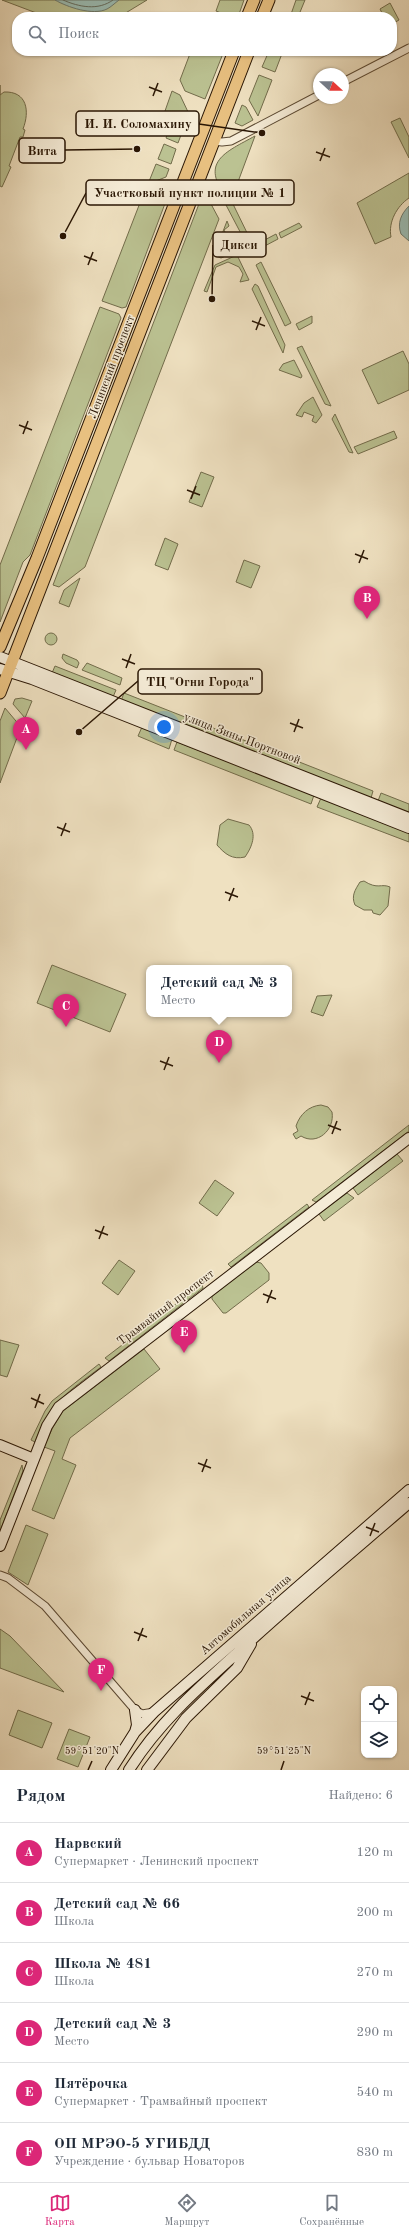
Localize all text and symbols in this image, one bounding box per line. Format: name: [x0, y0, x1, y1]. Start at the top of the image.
search box: [12, 12, 397, 56]
icon: search: [26, 23, 48, 45]
text: Поиск: [58, 27, 99, 42]
north arrow: [313, 68, 349, 104]
callout: И. И. Соломахину: [76, 111, 199, 136]
text: И. И. Соломахину: [84, 118, 192, 131]
callout: Вита: [19, 138, 65, 163]
text: Вита: [27, 145, 57, 158]
callout: Участковый пункт полиции № 1: [86, 180, 294, 205]
text: Участковый пункт полиции № 1: [94, 187, 286, 200]
callout: Дикси: [213, 232, 266, 257]
text: Дикси: [220, 239, 258, 252]
street label: Ленинский проспект: [87, 313, 137, 420]
pin: B: [354, 586, 380, 619]
callout: ТЦ "Огни Города": [138, 669, 262, 694]
text: ТЦ "Огни Города": [146, 676, 254, 689]
street label: улица Зины Портновой: [182, 711, 302, 767]
pin: A: [13, 717, 39, 750]
your location: [154, 717, 174, 737]
popup: [146, 965, 292, 1017]
text: Детский сад № 3: [160, 976, 278, 991]
pin: C: [53, 994, 79, 1027]
text: Место: [160, 994, 196, 1007]
pin: D: [206, 1030, 232, 1063]
street label: Трамвайный проспект: [115, 1268, 217, 1348]
pin: E: [171, 1320, 197, 1353]
street label: Автомобильная улица: [198, 1572, 294, 1657]
pin: F: [88, 1658, 114, 1691]
map controls: [361, 1686, 397, 1758]
button: locate: [361, 1686, 397, 1722]
button: layers: [361, 1722, 397, 1758]
text: 59°51'20"N: [65, 1746, 120, 1756]
text: 59°51'25"N: [257, 1746, 312, 1756]
text: Рядом: [16, 1788, 65, 1805]
text: Найдено: 6: [329, 1789, 393, 1802]
text: Нарвский: [54, 1837, 122, 1852]
text: A: [24, 1846, 34, 1859]
text: 120 m: [356, 1846, 393, 1859]
text: Супермаркет · Ленинский проспект: [54, 1855, 259, 1868]
text: Детский сад № 66: [54, 1897, 180, 1912]
text: B: [24, 1906, 34, 1919]
text: 200 m: [356, 1906, 393, 1919]
text: Школа: [54, 1915, 94, 1928]
text: Школа № 481: [54, 1957, 152, 1972]
text: C: [25, 1966, 33, 1979]
text: 270 m: [356, 1966, 393, 1979]
text: Школа: [54, 1975, 94, 1988]
text: Детский сад № 3: [54, 2017, 171, 2032]
text: D: [24, 2026, 34, 2039]
text: 290 m: [356, 2026, 393, 2039]
text: Место: [54, 2035, 89, 2048]
text: Пятёрочка: [54, 2077, 128, 2092]
text: E: [25, 2086, 33, 2099]
text: 540 m: [356, 2086, 393, 2099]
text: Супермаркет · Трамвайный проспект: [54, 2095, 267, 2108]
text: ОП МРЭО-5 УГИБДД: [54, 2137, 210, 2152]
text: F: [25, 2146, 33, 2159]
text: 830 m: [356, 2146, 393, 2159]
text: Учреждение · бульвар Новаторов: [54, 2155, 244, 2168]
tab: Карта: [45, 2192, 75, 2230]
tab: Маршрут: [164, 2192, 210, 2230]
tab: Сохранённые: [299, 2192, 364, 2230]

